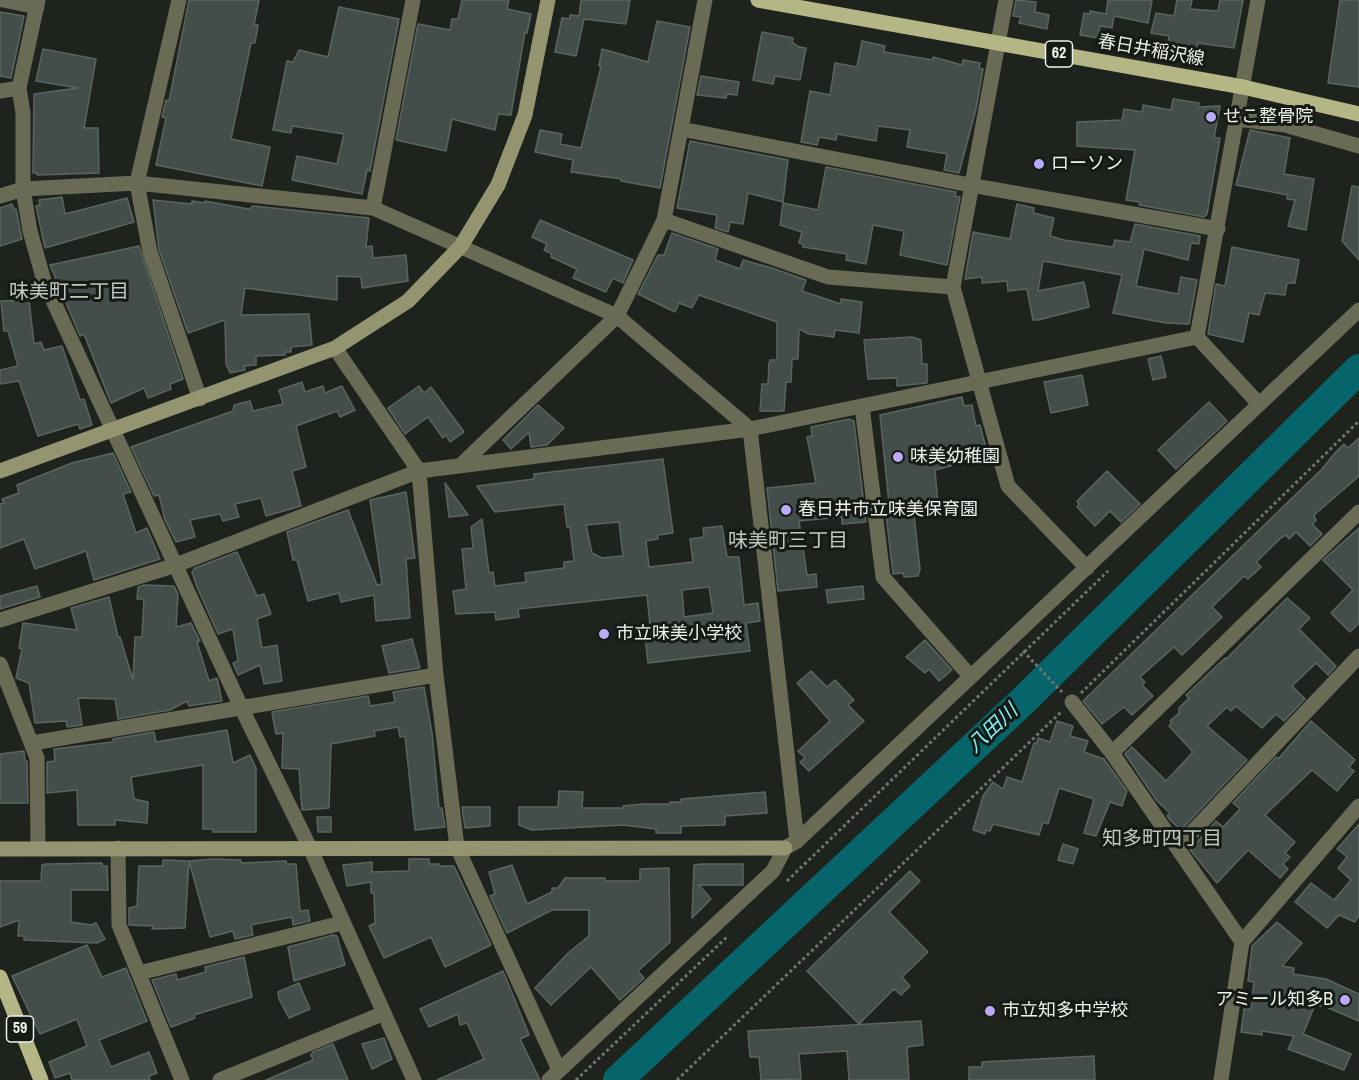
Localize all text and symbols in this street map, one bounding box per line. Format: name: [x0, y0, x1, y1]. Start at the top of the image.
street label: 春日井稲沢線: [1096, 31, 1206, 71]
road number: 62: [1046, 41, 1072, 67]
place label: せこ整骨院: [1223, 106, 1313, 128]
marker: せこ整骨院: [1204, 110, 1218, 124]
place label: ローソン: [1051, 153, 1123, 175]
marker: ローソン: [1032, 157, 1046, 171]
district label: 味美町二丁目: [9, 281, 129, 305]
place label: 味美幼稚園: [910, 446, 1000, 468]
marker: 味美幼稚園: [891, 450, 905, 464]
place label: 春日井市立味美保育園: [798, 499, 978, 521]
marker: 春日井市立味美保育園: [779, 503, 793, 517]
district label: 味美町三丁目: [728, 530, 848, 554]
place label: 市立味美小学校: [616, 623, 742, 645]
marker: 市立味美小学校: [597, 627, 611, 641]
water label: 八田川: [963, 700, 1023, 758]
district label: 知多町四丁目: [1102, 828, 1222, 852]
place label: アミール知多B: [1215, 989, 1333, 1011]
marker: アミール知多B: [1338, 993, 1352, 1007]
place label: 市立知多中学校: [1002, 1000, 1128, 1022]
marker: 市立知多中学校: [983, 1004, 997, 1018]
road number: 59: [7, 1016, 34, 1042]

